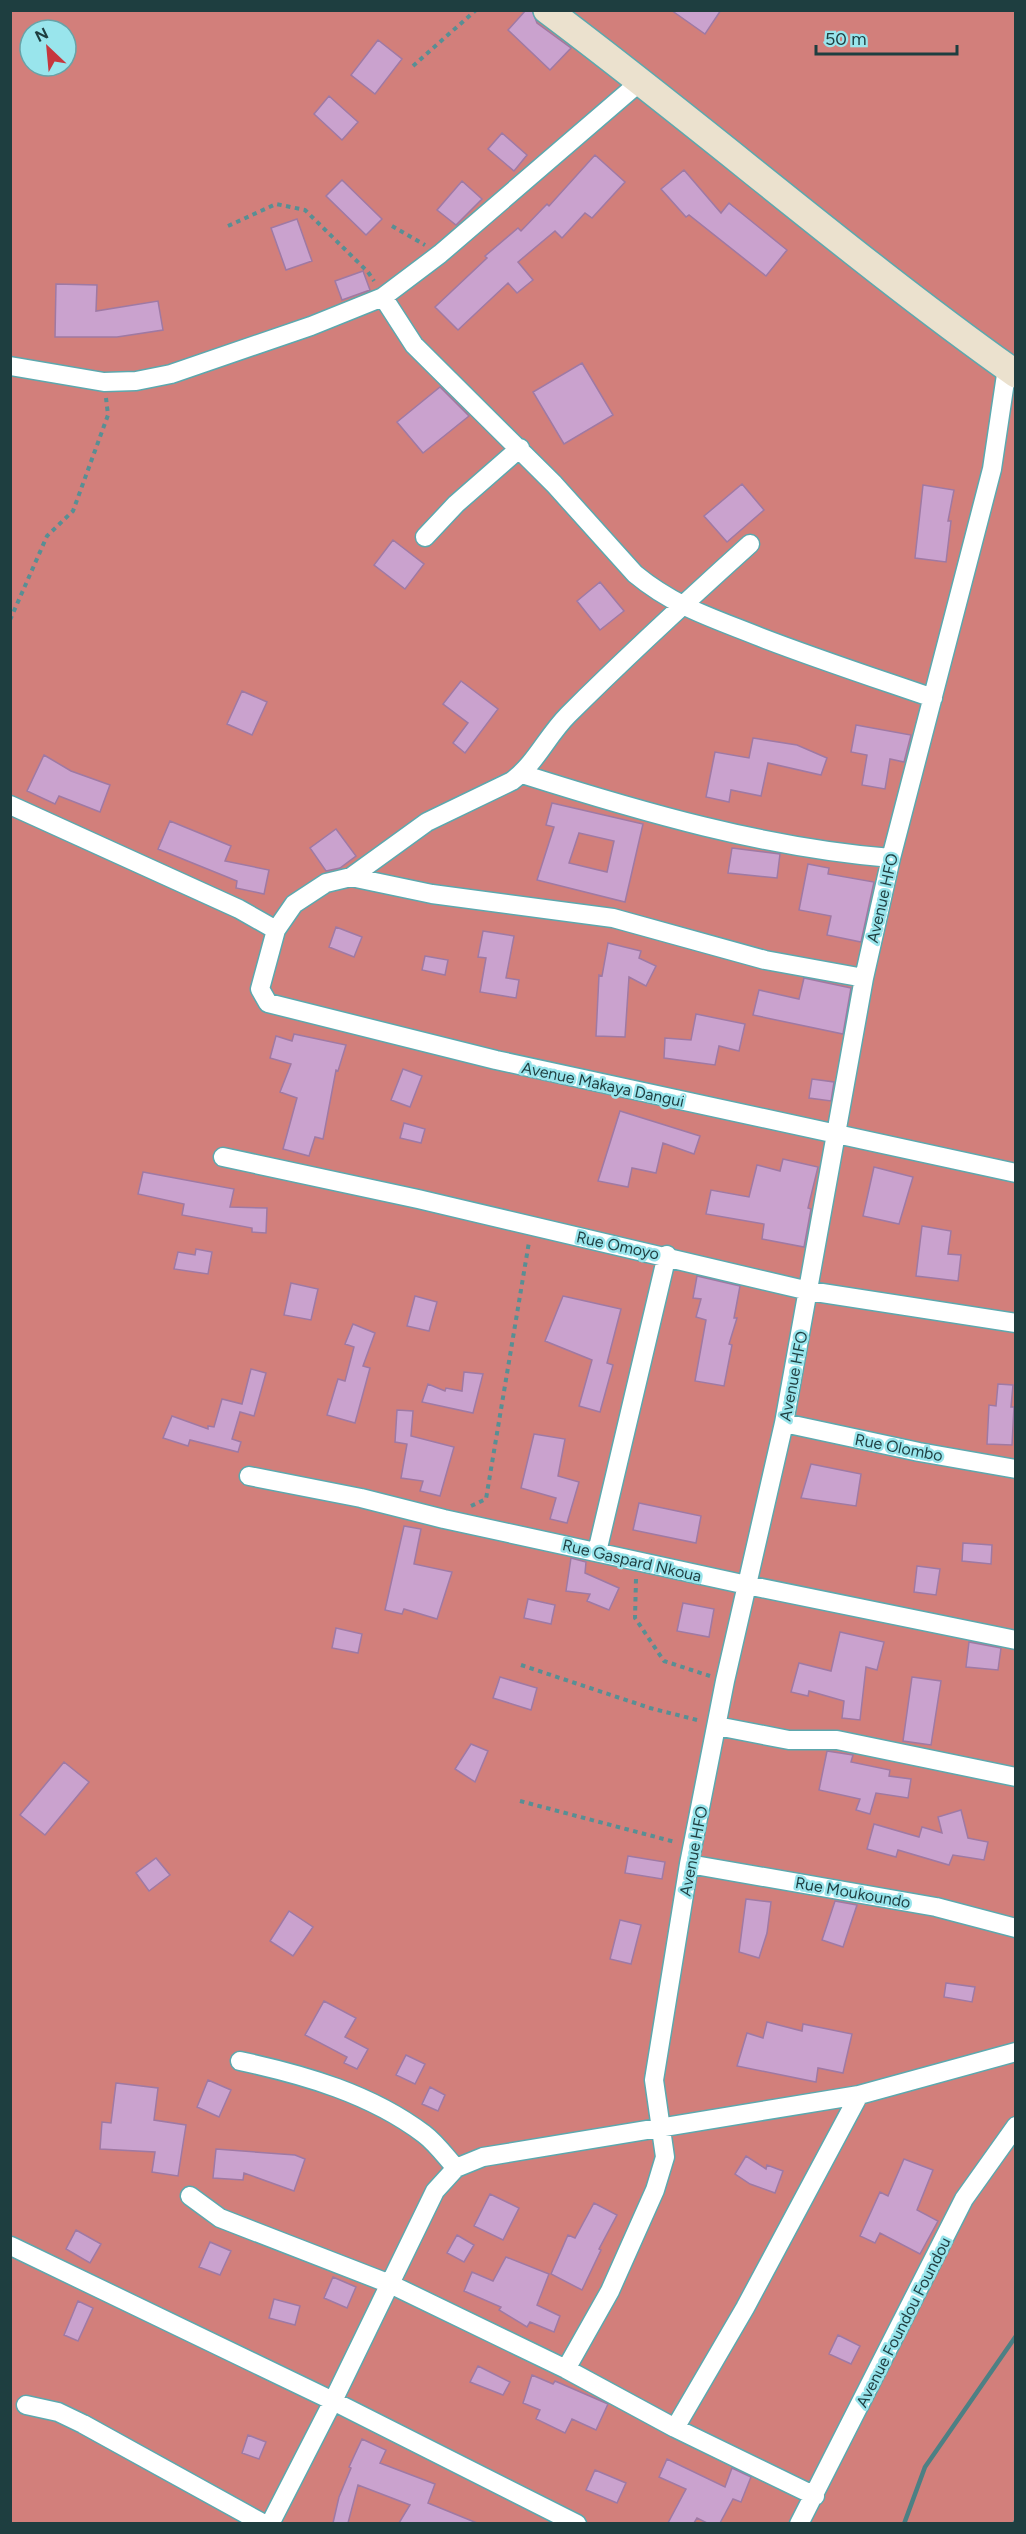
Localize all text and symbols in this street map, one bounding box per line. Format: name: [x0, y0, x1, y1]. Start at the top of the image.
north arrow: [18, 18, 78, 78]
scale bar: [816, 18, 957, 56]
text: N: [32, 24, 51, 46]
text: 50 m: [825, 28, 867, 50]
street label: Avenue HFO: [863, 852, 902, 945]
street label: Avenue Makaya Dangui: [520, 1058, 686, 1111]
street label: Rue Omoyo: [575, 1227, 661, 1264]
street label: Avenue HFO: [775, 1330, 812, 1423]
street label: Rue Olombo: [853, 1430, 944, 1465]
street label: Rue Gaspard Nkoua: [561, 1535, 703, 1586]
street label: Avenue HFO: [675, 1805, 712, 1898]
street label: Rue Moukoundo: [794, 1873, 912, 1912]
street label: Avenue Foundou Foundou: [852, 2234, 955, 2411]

